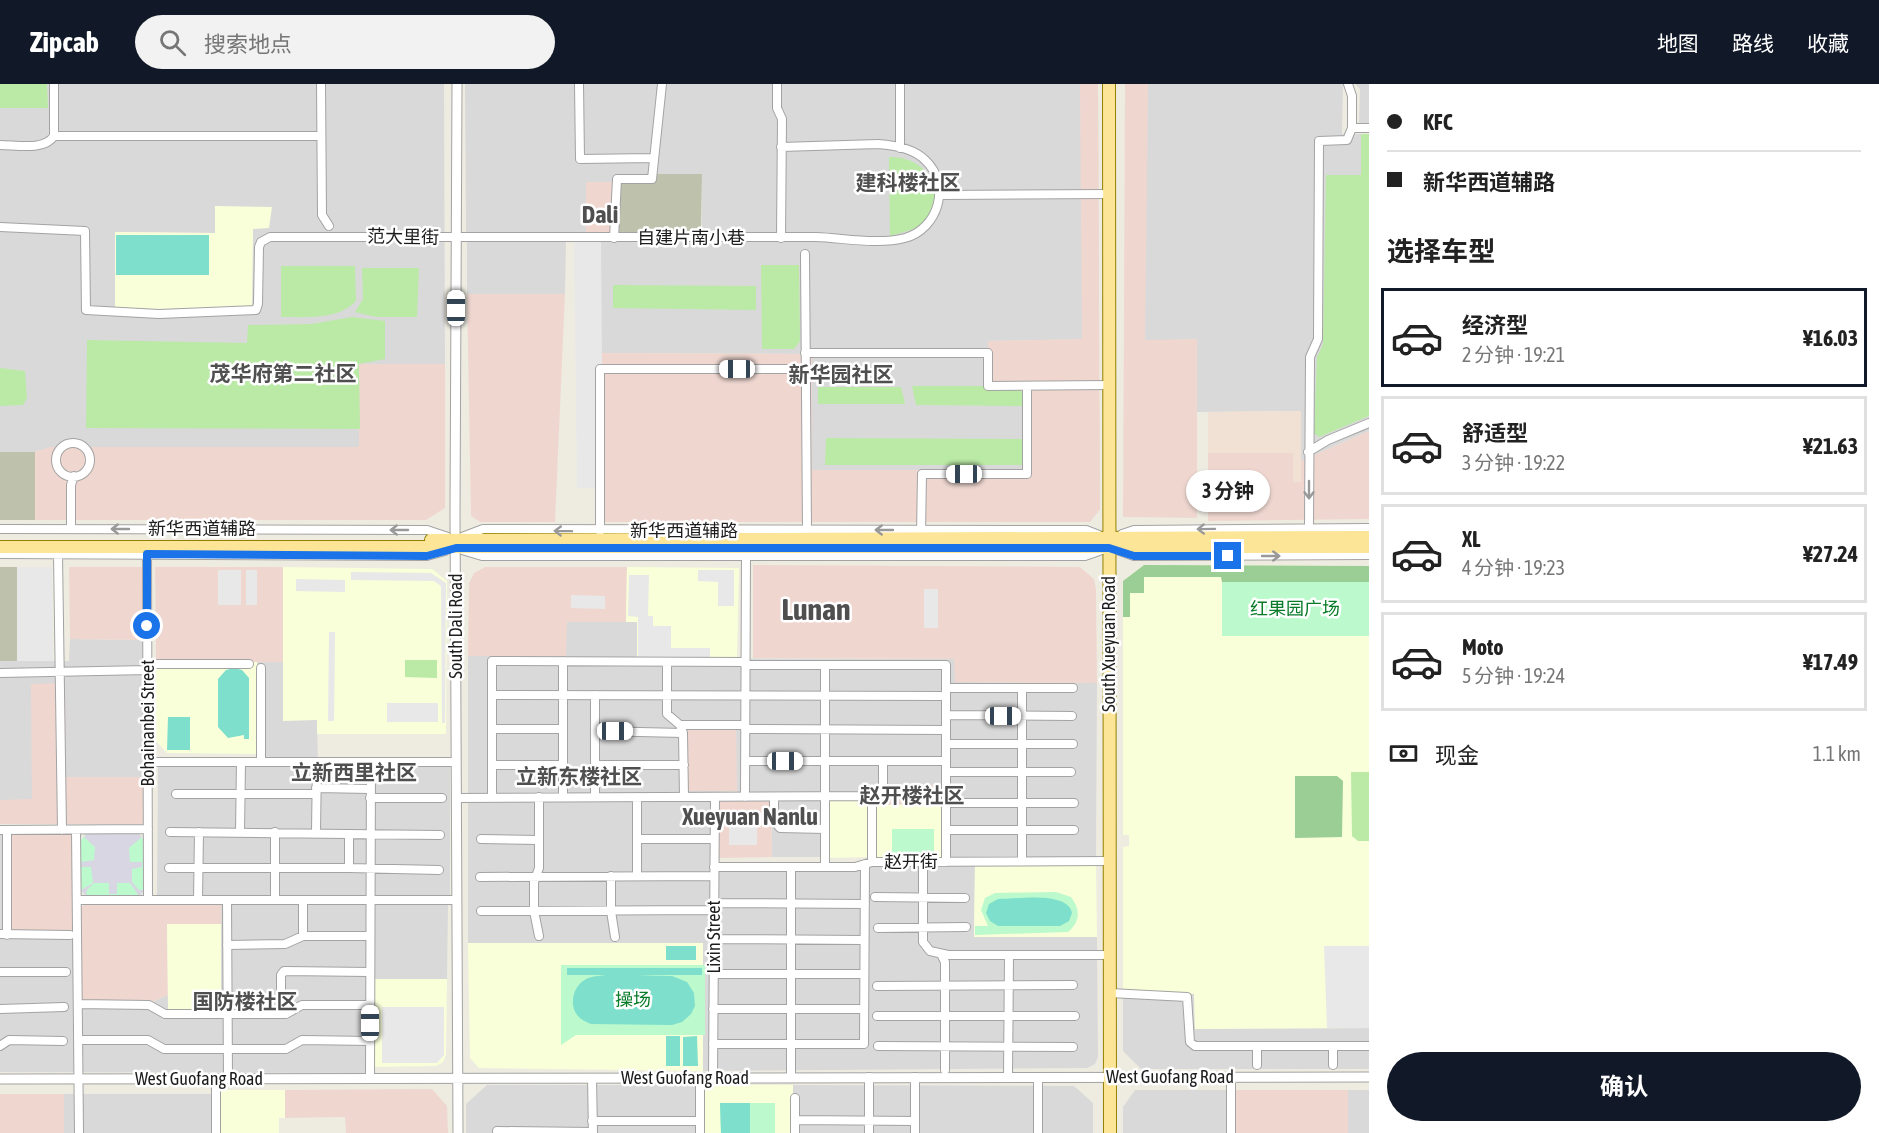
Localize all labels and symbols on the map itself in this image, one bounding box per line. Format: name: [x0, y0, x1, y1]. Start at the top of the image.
district label: 建科楼社区: [856, 170, 961, 194]
district label: Dali: [582, 201, 618, 228]
street label: 范大里街: [367, 225, 439, 248]
street label: 自建片南小巷: [637, 227, 745, 248]
car: [447, 290, 465, 326]
car: [719, 360, 755, 378]
district label: 茂华府第二社区: [210, 361, 357, 385]
district label: 新华园社区: [789, 362, 894, 386]
car: [946, 465, 982, 483]
callout: 3 分钟: [1186, 469, 1270, 511]
one-way arrow: [1303, 480, 1315, 500]
street label: 新华西道辅路: [148, 518, 256, 539]
street label: 新华西道辅路: [630, 520, 738, 541]
one-way arrow: [110, 523, 130, 535]
one-way arrow: [1196, 523, 1216, 535]
one-way arrow: [389, 524, 409, 535]
one-way arrow: [874, 524, 894, 536]
one-way arrow: [553, 525, 573, 536]
route end: [1214, 542, 1241, 569]
one-way arrow: [1260, 550, 1280, 561]
street label: South Dali Road: [445, 573, 466, 679]
street label: South Xueyuan Road: [1098, 576, 1119, 712]
district label: Lunan: [781, 592, 851, 626]
park label: 红果园广场: [1250, 598, 1340, 619]
route start: [133, 612, 160, 639]
street label: Bohainanbei Street: [137, 660, 158, 786]
car: [985, 707, 1021, 725]
car: [597, 722, 633, 740]
car: [767, 752, 803, 770]
district label: 立新西里社区: [291, 760, 417, 784]
district label: 立新东楼社区: [516, 764, 642, 788]
district label: 赵开楼社区: [860, 783, 965, 807]
district label: Xueyuan Nanlu: [681, 803, 818, 830]
street label: 赵开街: [884, 851, 938, 872]
street label: Lixin Street: [703, 900, 724, 974]
district label: 国防楼社区: [193, 989, 298, 1013]
park label: 操场: [615, 989, 651, 1010]
car: [361, 1005, 379, 1041]
street label: West Guofang Road: [1106, 1066, 1234, 1087]
street label: West Guofang Road: [621, 1067, 749, 1088]
street label: West Guofang Road: [135, 1068, 263, 1089]

